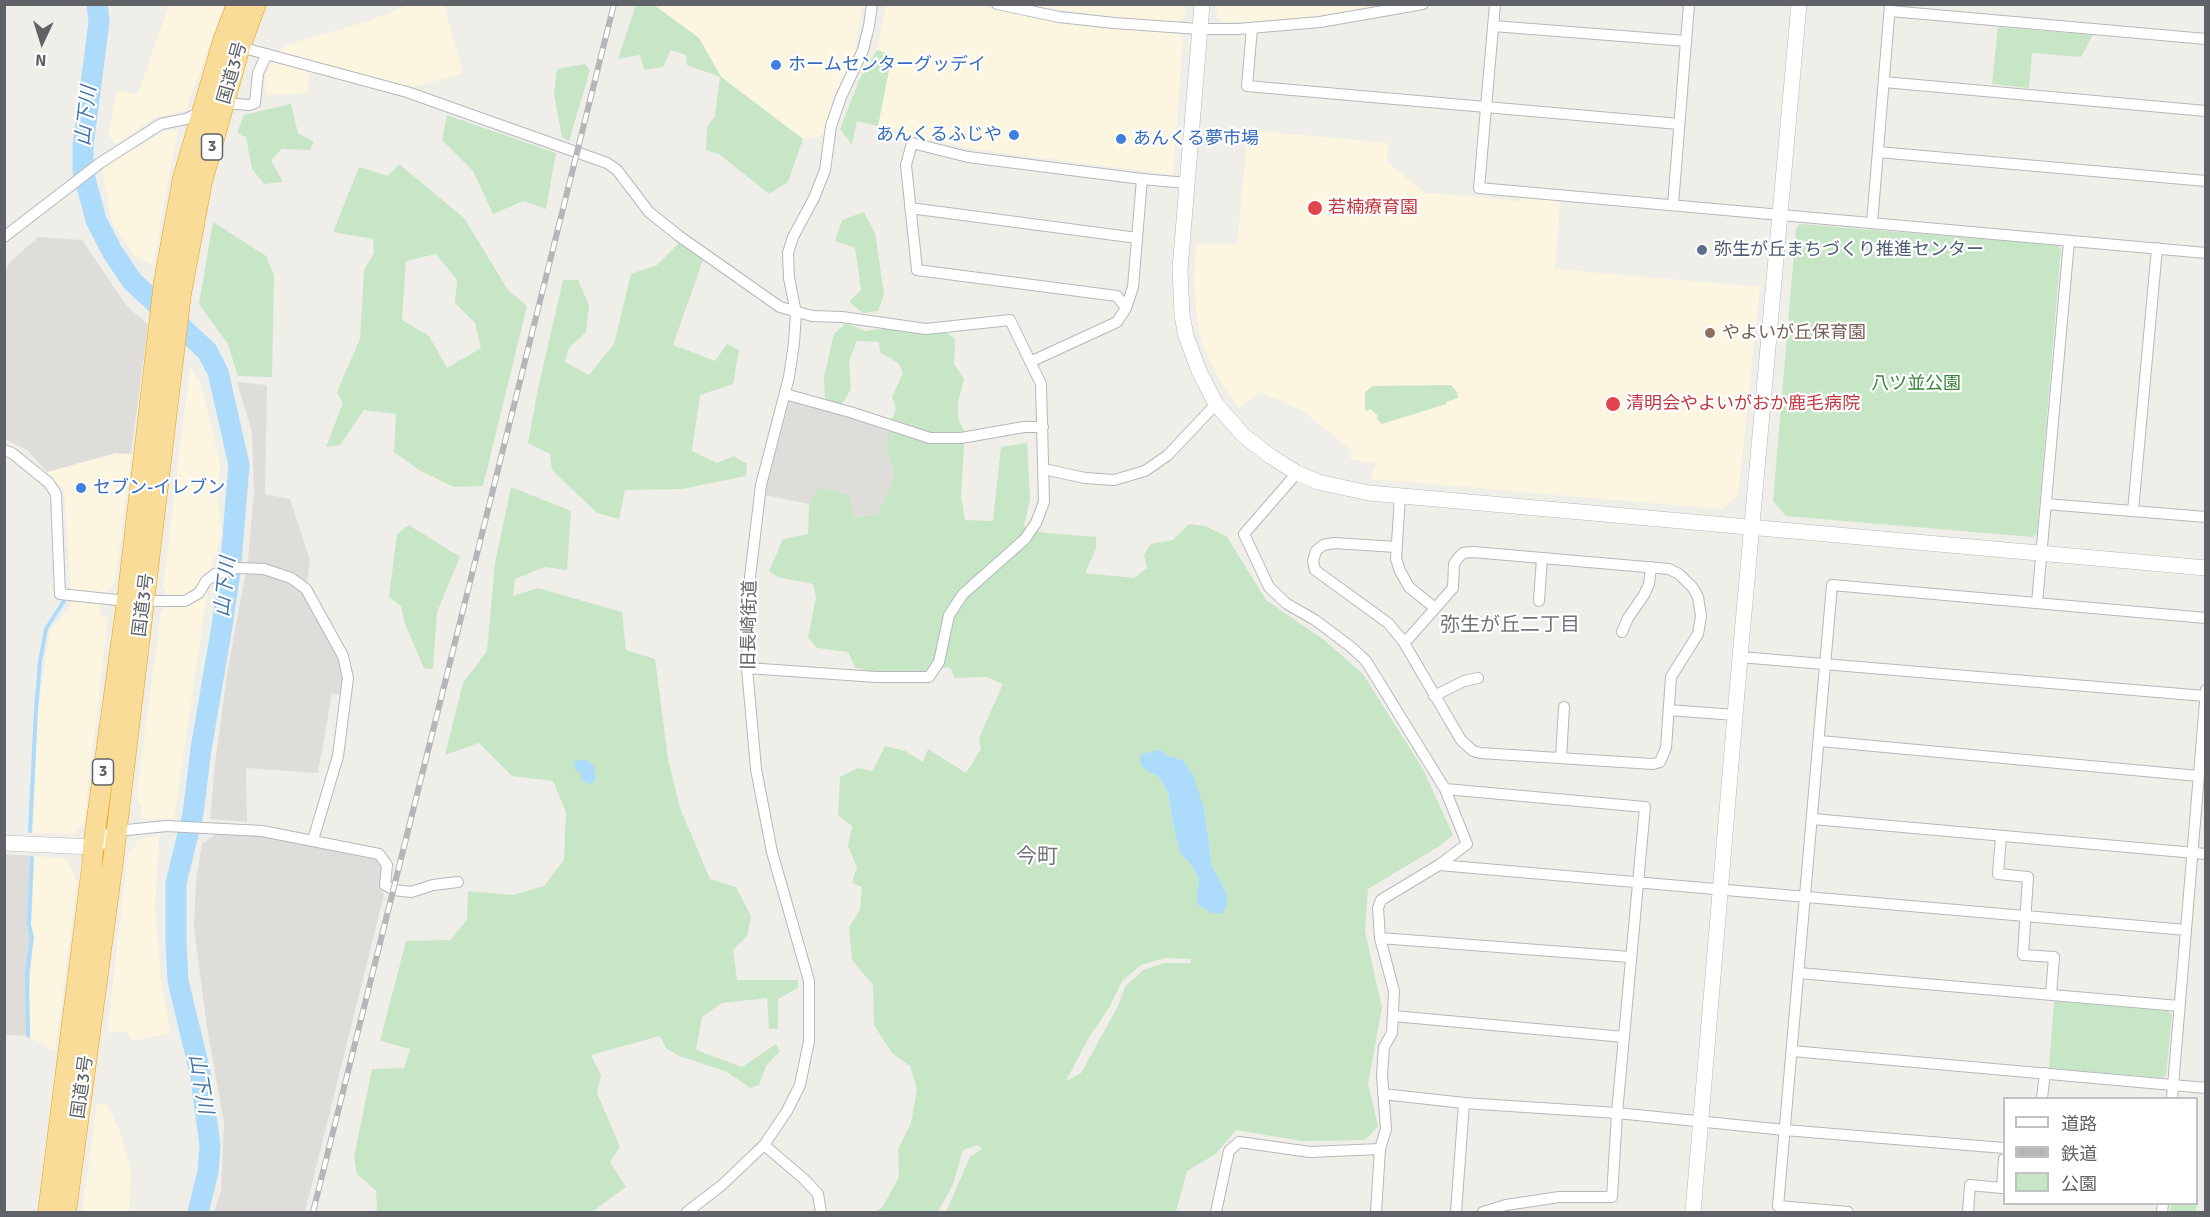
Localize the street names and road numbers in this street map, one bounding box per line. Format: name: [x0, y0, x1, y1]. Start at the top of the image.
street label: 国道3号: [214, 39, 252, 107]
road number: 3: [202, 134, 222, 160]
street label: 国道3号: [129, 572, 159, 638]
street label: 旧長崎街道: [738, 580, 762, 670]
road number: 3: [92, 759, 114, 785]
street label: 国道3号: [68, 1054, 98, 1120]

